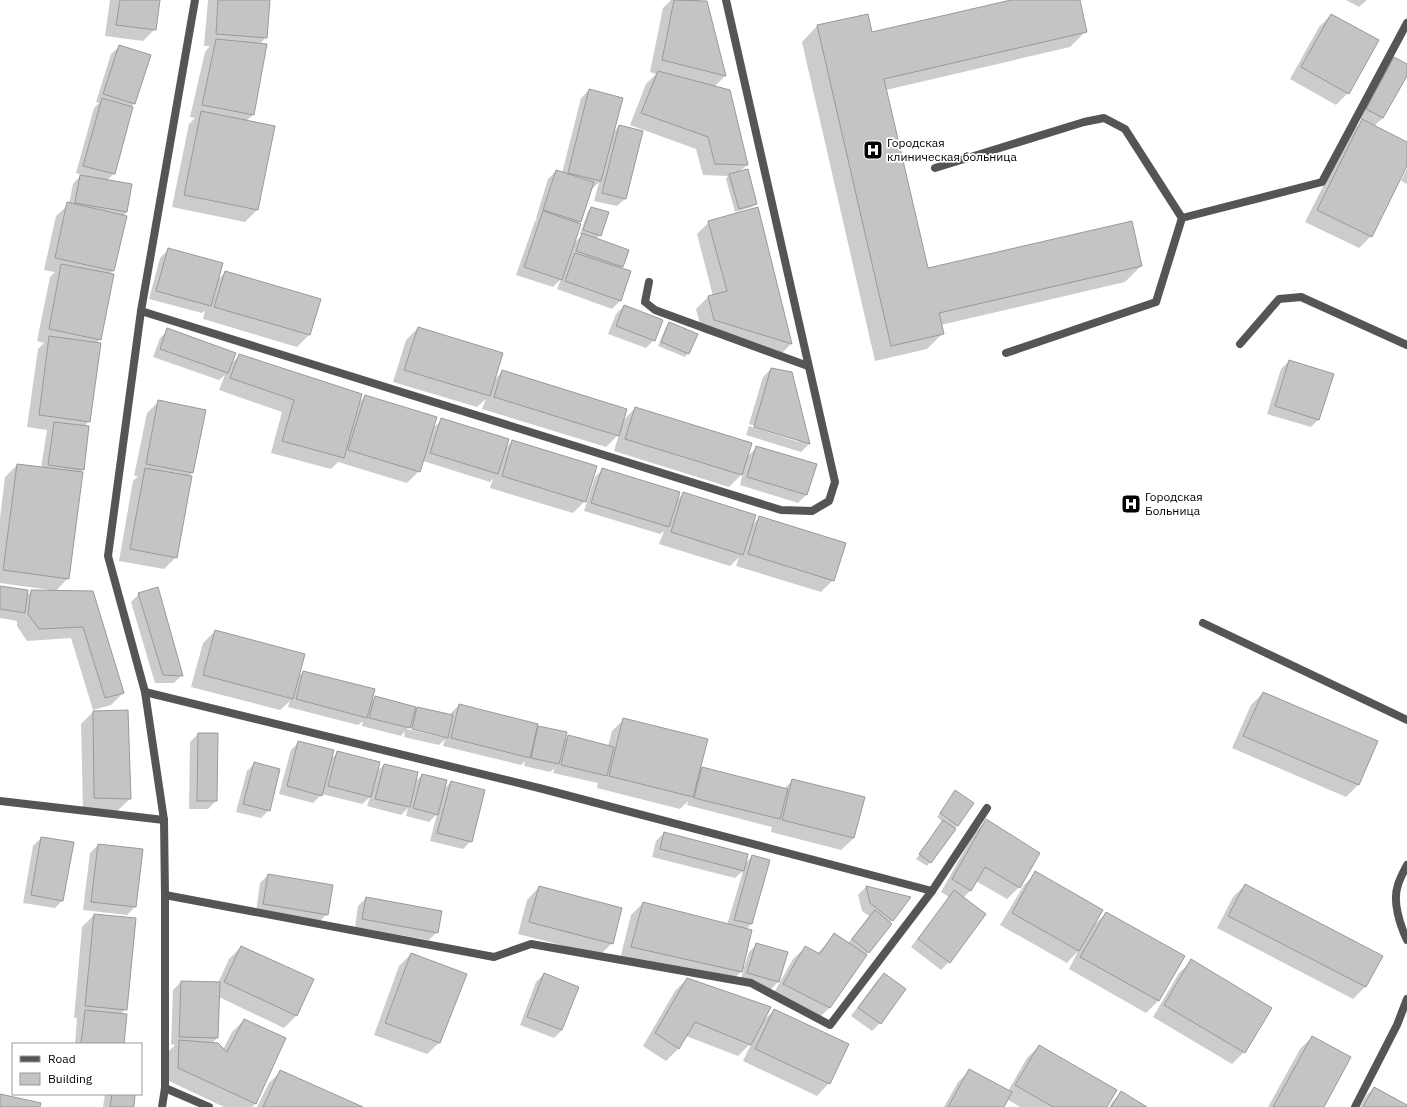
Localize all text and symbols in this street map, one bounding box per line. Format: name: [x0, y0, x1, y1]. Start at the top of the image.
place label: Городская клиническая больница: [887, 135, 1018, 164]
hospital icon: Городская клиническая больница: [862, 139, 884, 161]
place label: Городская Больница: [1145, 489, 1203, 518]
hospital icon: Городская Больница: [1120, 493, 1142, 515]
legend: [12, 1043, 142, 1095]
text: Road: [48, 1051, 76, 1066]
text: Building: [48, 1071, 93, 1086]

